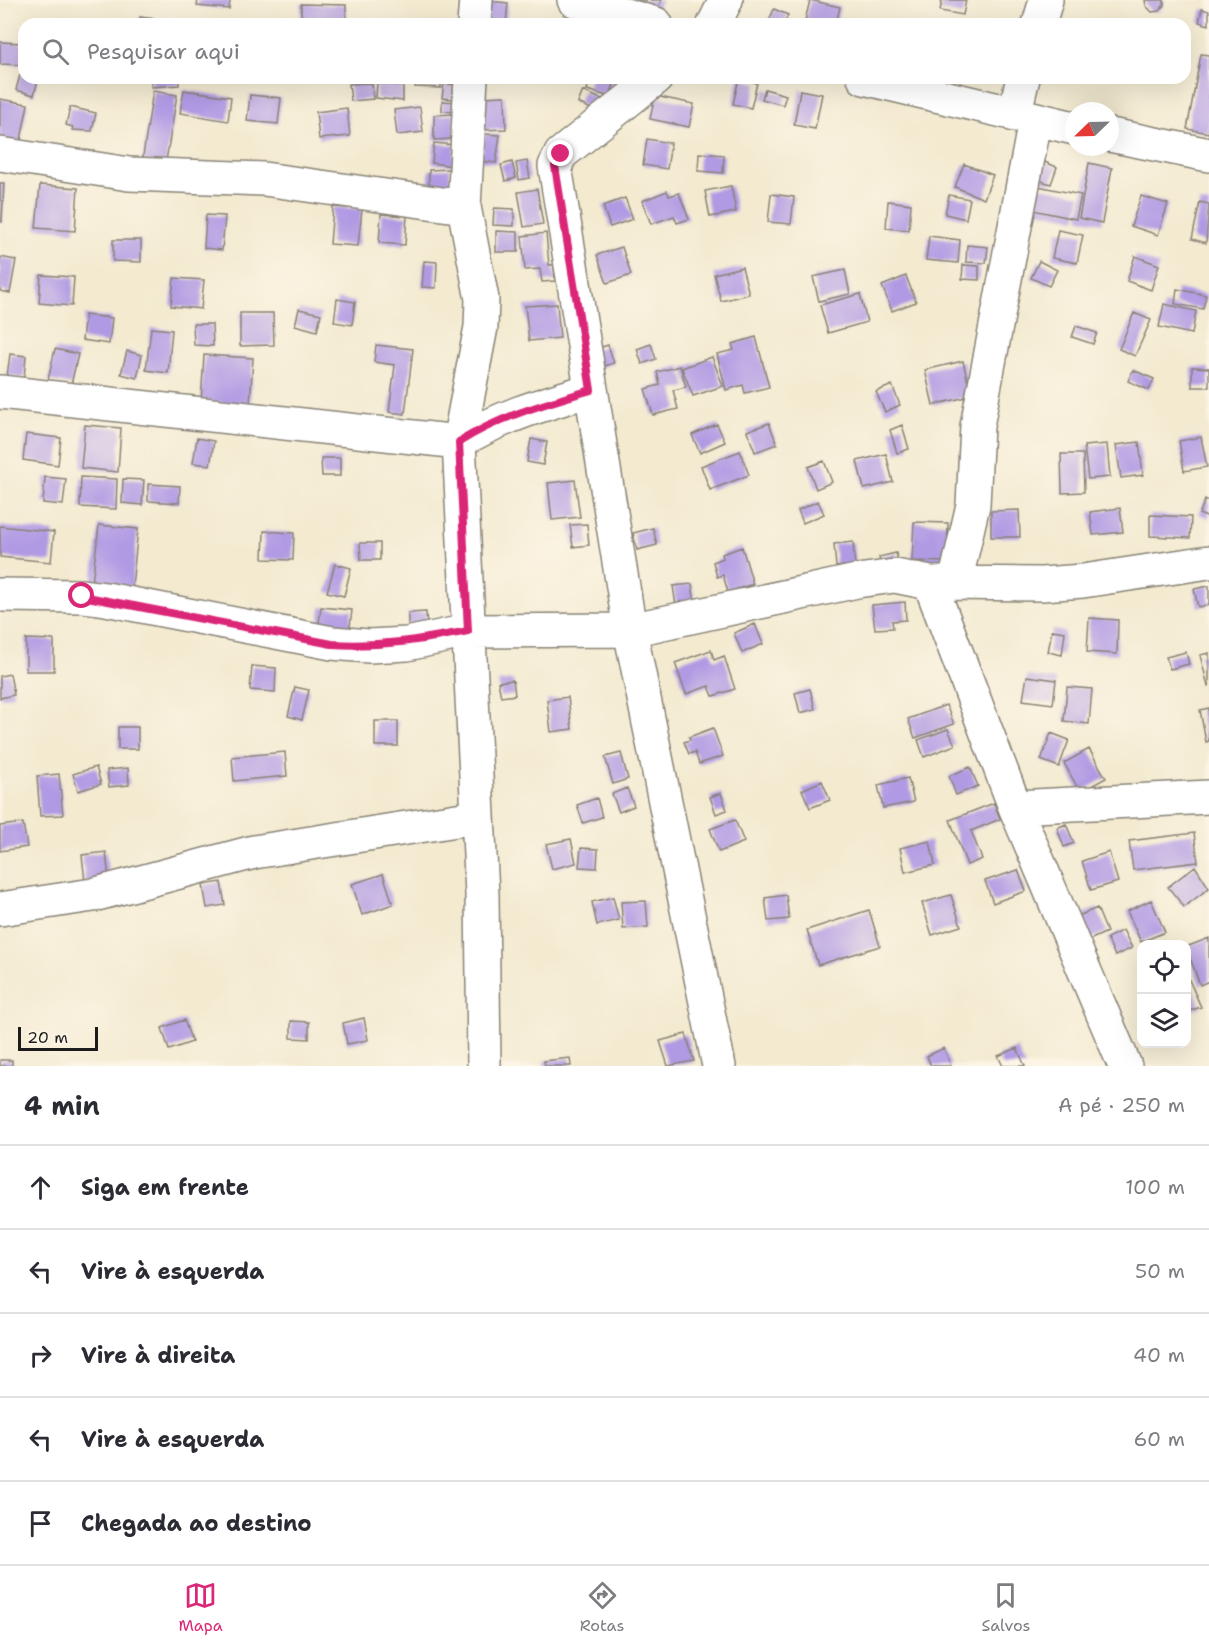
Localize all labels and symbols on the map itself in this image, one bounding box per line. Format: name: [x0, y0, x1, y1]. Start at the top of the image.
north arrow: [1065, 102, 1119, 156]
route end: [547, 140, 573, 166]
route start: [68, 582, 94, 608]
scale bar: [18, 1024, 98, 1052]

